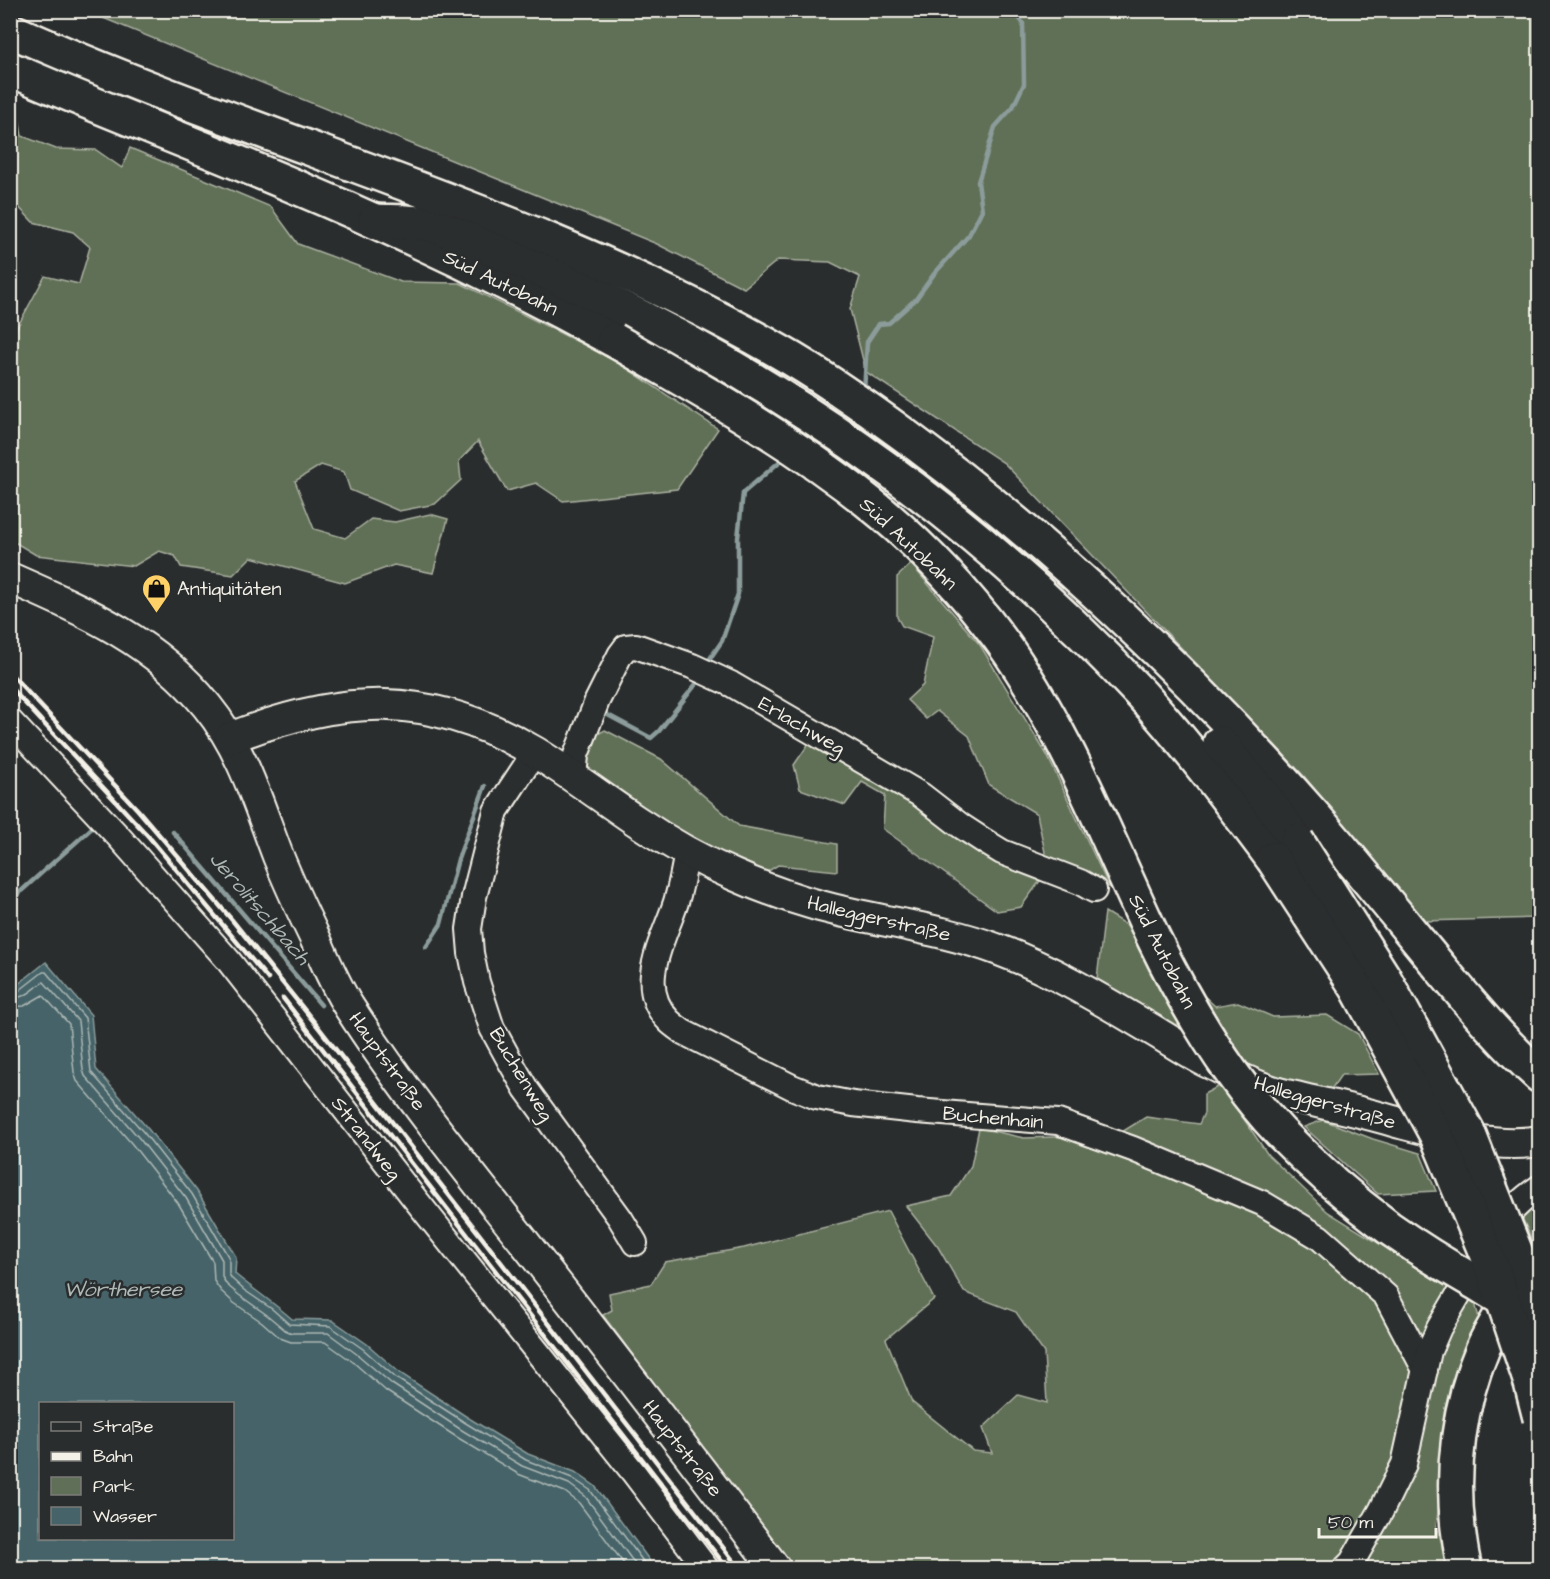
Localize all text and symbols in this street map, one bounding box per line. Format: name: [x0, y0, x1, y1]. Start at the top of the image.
street label: Süd Autobahn: [438, 243, 563, 323]
street label: Süd Autobahn: [853, 491, 964, 597]
shop icon: Antiquitäten: [140, 572, 172, 614]
place label: Antiquitäten: [177, 575, 282, 603]
street label: Erlachweg: [752, 690, 850, 763]
water label: Jerolitschbach: [202, 846, 318, 972]
street label: Halleggerstraße: [804, 889, 953, 950]
street label: Süd Autobahn: [1121, 889, 1203, 1013]
street label: Hauptstraße: [342, 1006, 433, 1117]
street label: Buchenweg: [481, 1022, 560, 1127]
street label: Halleggerstraße: [1250, 1069, 1399, 1138]
street label: Strandweg: [324, 1091, 408, 1187]
street label: Buchenhain: [941, 1100, 1044, 1136]
water label: Wörthersee: [64, 1275, 184, 1304]
street label: Hauptstraße: [635, 1394, 729, 1503]
legend: [39, 1402, 234, 1540]
text: Straße: [93, 1414, 154, 1439]
text: Bahn: [93, 1444, 133, 1469]
text: Park: [93, 1474, 135, 1499]
scale bar: [1319, 1501, 1436, 1539]
text: Wasser: [93, 1504, 157, 1529]
text: 50 m: [1328, 1510, 1373, 1535]

